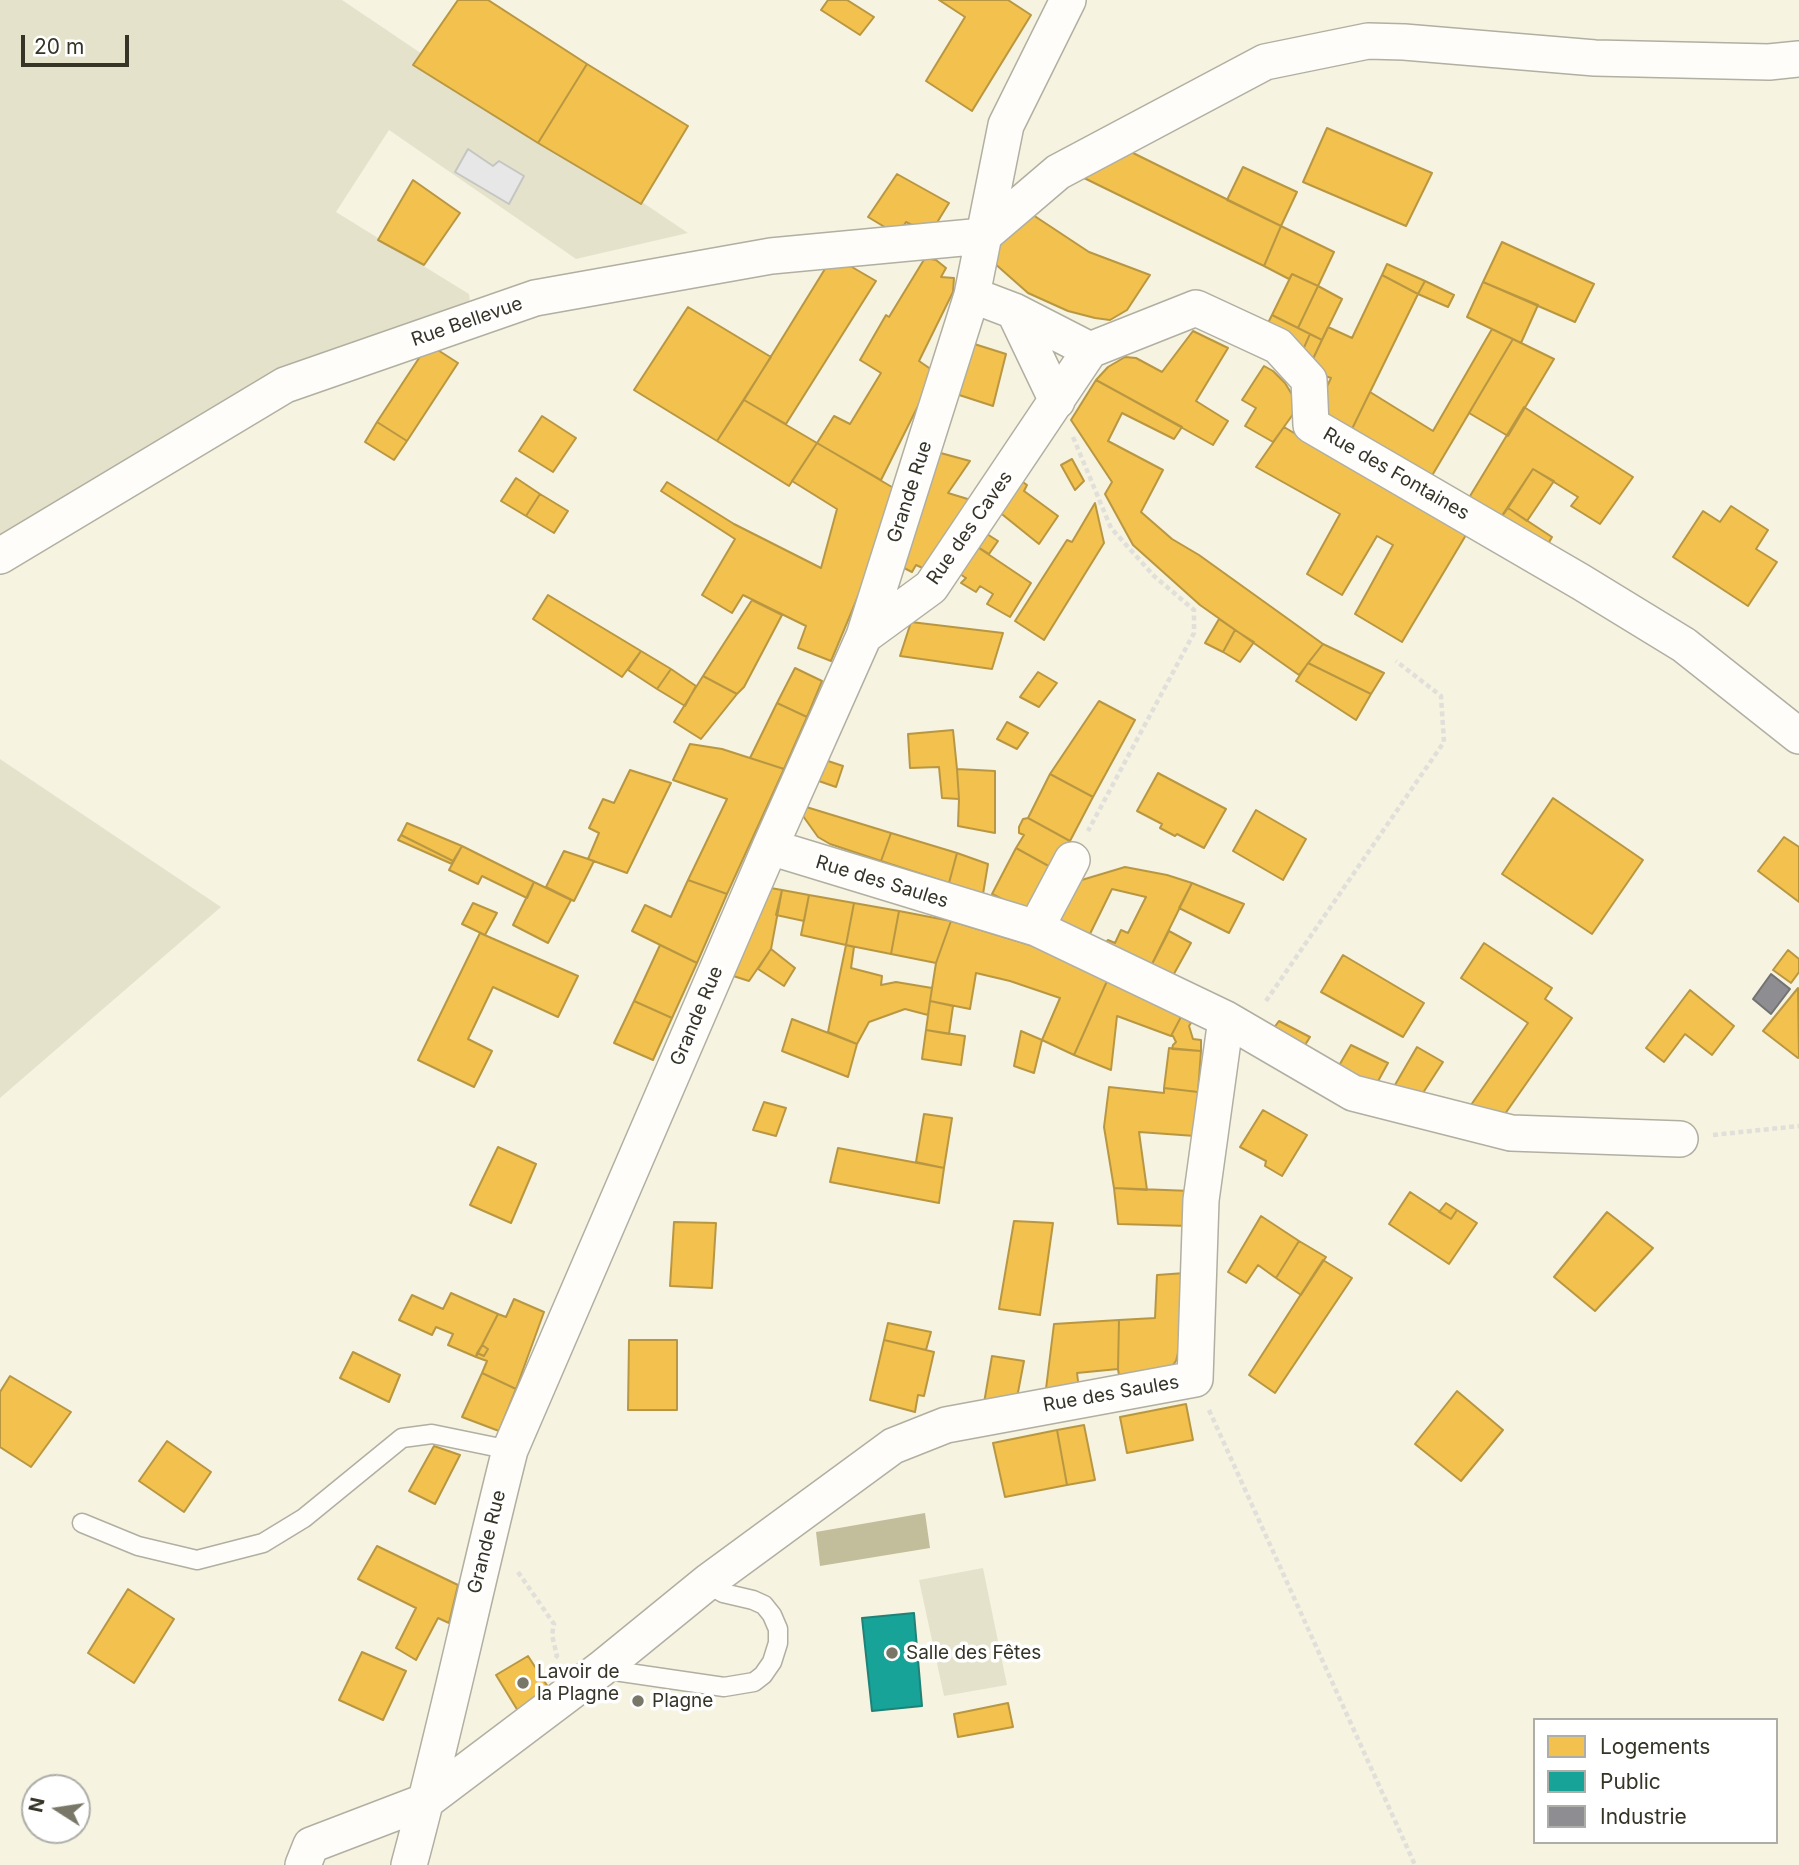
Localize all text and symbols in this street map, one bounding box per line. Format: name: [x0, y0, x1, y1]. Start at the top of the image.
scale bar: [24, 21, 133, 65]
text: 20 m: [34, 34, 84, 59]
street label: Rue Bellevue: [408, 292, 526, 352]
street label: Rue des Fontaines: [1319, 423, 1473, 525]
street label: Grande Rue: [883, 438, 937, 546]
street label: Rue des Caves: [922, 467, 1018, 589]
street label: Rue des Saules: [813, 851, 951, 913]
street label: Grande Rue: [666, 963, 728, 1069]
street label: Rue des Saules: [1041, 1371, 1181, 1417]
street label: Grande Rue: [463, 1488, 511, 1596]
place label: Salle des Fêtes: [906, 1642, 1041, 1664]
marker: Salle des Fêtes: [884, 1645, 900, 1661]
place label: Lavoir de la Plagne: [537, 1661, 620, 1705]
marker: Lavoir de la Plagne: [515, 1675, 531, 1691]
place label: Plagne: [652, 1690, 713, 1712]
marker: Plagne: [630, 1693, 646, 1709]
legend: [1533, 1718, 1778, 1844]
text: Logements: [1600, 1734, 1710, 1759]
text: Public: [1600, 1769, 1661, 1794]
north arrow: [21, 1774, 91, 1844]
text: N: [24, 1795, 50, 1814]
text: Industrie: [1600, 1804, 1687, 1829]

